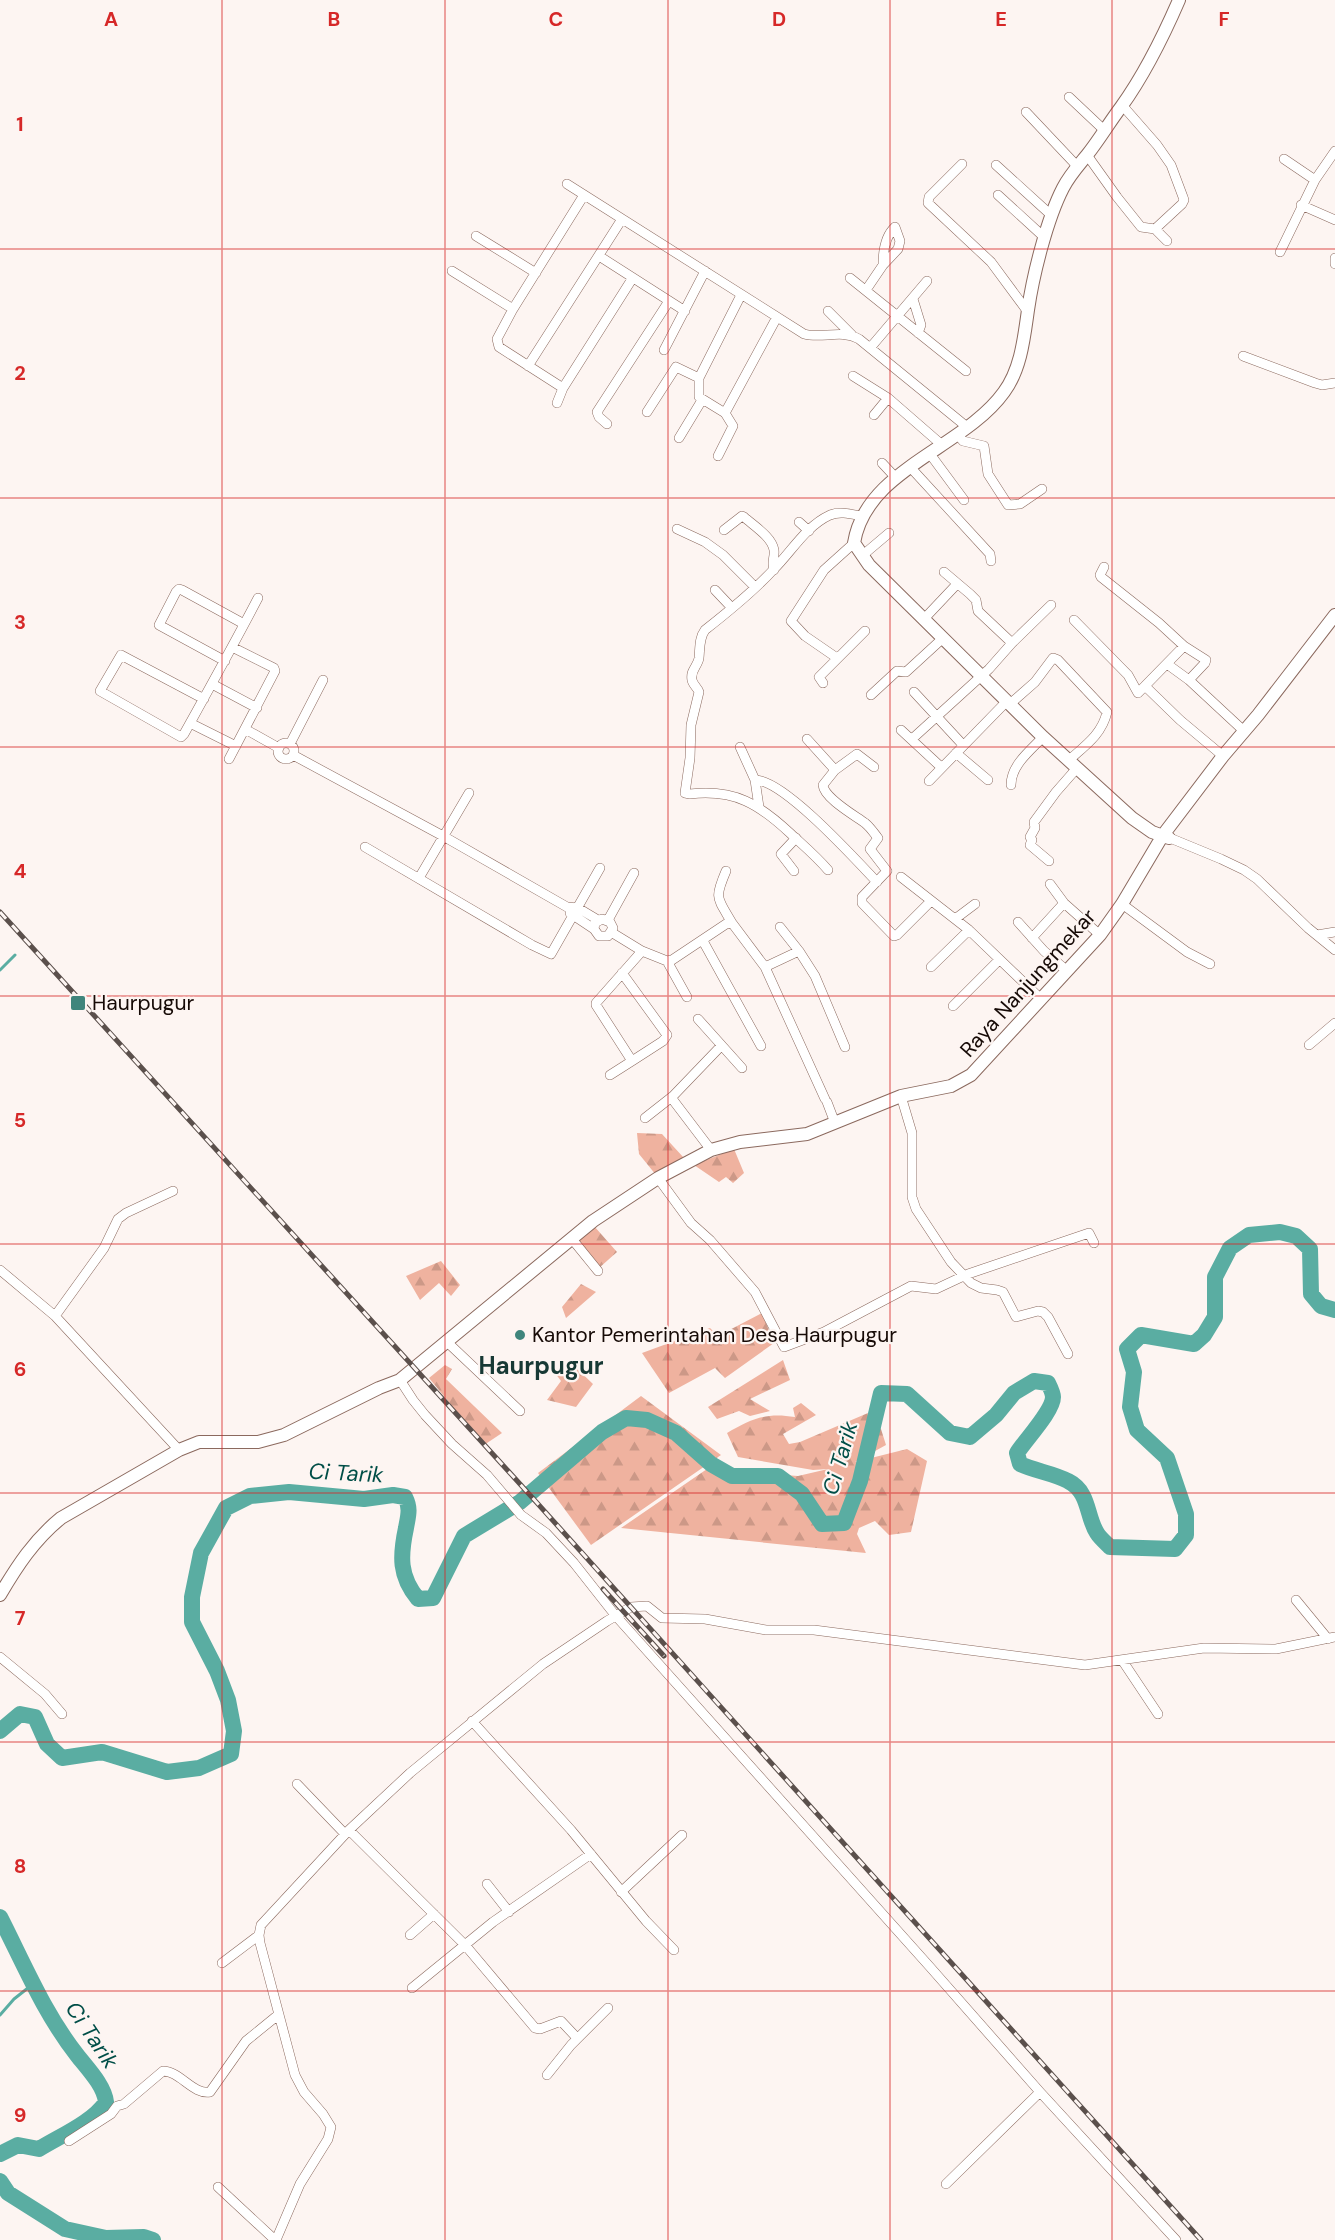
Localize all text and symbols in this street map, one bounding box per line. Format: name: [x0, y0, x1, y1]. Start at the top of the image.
text: A: [104, 6, 118, 32]
text: B: [328, 6, 340, 32]
text: C: [549, 6, 563, 32]
text: D: [772, 6, 786, 32]
text: E: [995, 6, 1007, 32]
text: F: [1218, 6, 1230, 32]
text: 1: [16, 111, 24, 137]
text: 2: [14, 360, 26, 386]
text: 3: [14, 609, 26, 635]
text: 4: [14, 858, 27, 884]
street label: Raya Nanjungmekar: [954, 903, 1102, 1063]
place label: Haurpugur: [92, 989, 194, 1017]
marker: Haurpugur: [69, 994, 87, 1012]
text: 5: [14, 1107, 26, 1133]
place label: Kantor Pemerintahan Desa Haurpugur: [532, 1321, 897, 1349]
marker: Kantor Pemerintahan Desa Haurpugur: [513, 1328, 527, 1342]
district label: Haurpugur: [478, 1350, 604, 1381]
text: 6: [14, 1356, 26, 1382]
water label: Ci Tarik: [816, 1417, 864, 1498]
water label: Ci Tarik: [308, 1457, 385, 1489]
text: 7: [15, 1605, 26, 1631]
text: 8: [14, 1853, 26, 1879]
water label: Ci Tarik: [59, 1996, 125, 2075]
text: 9: [14, 2102, 26, 2128]

